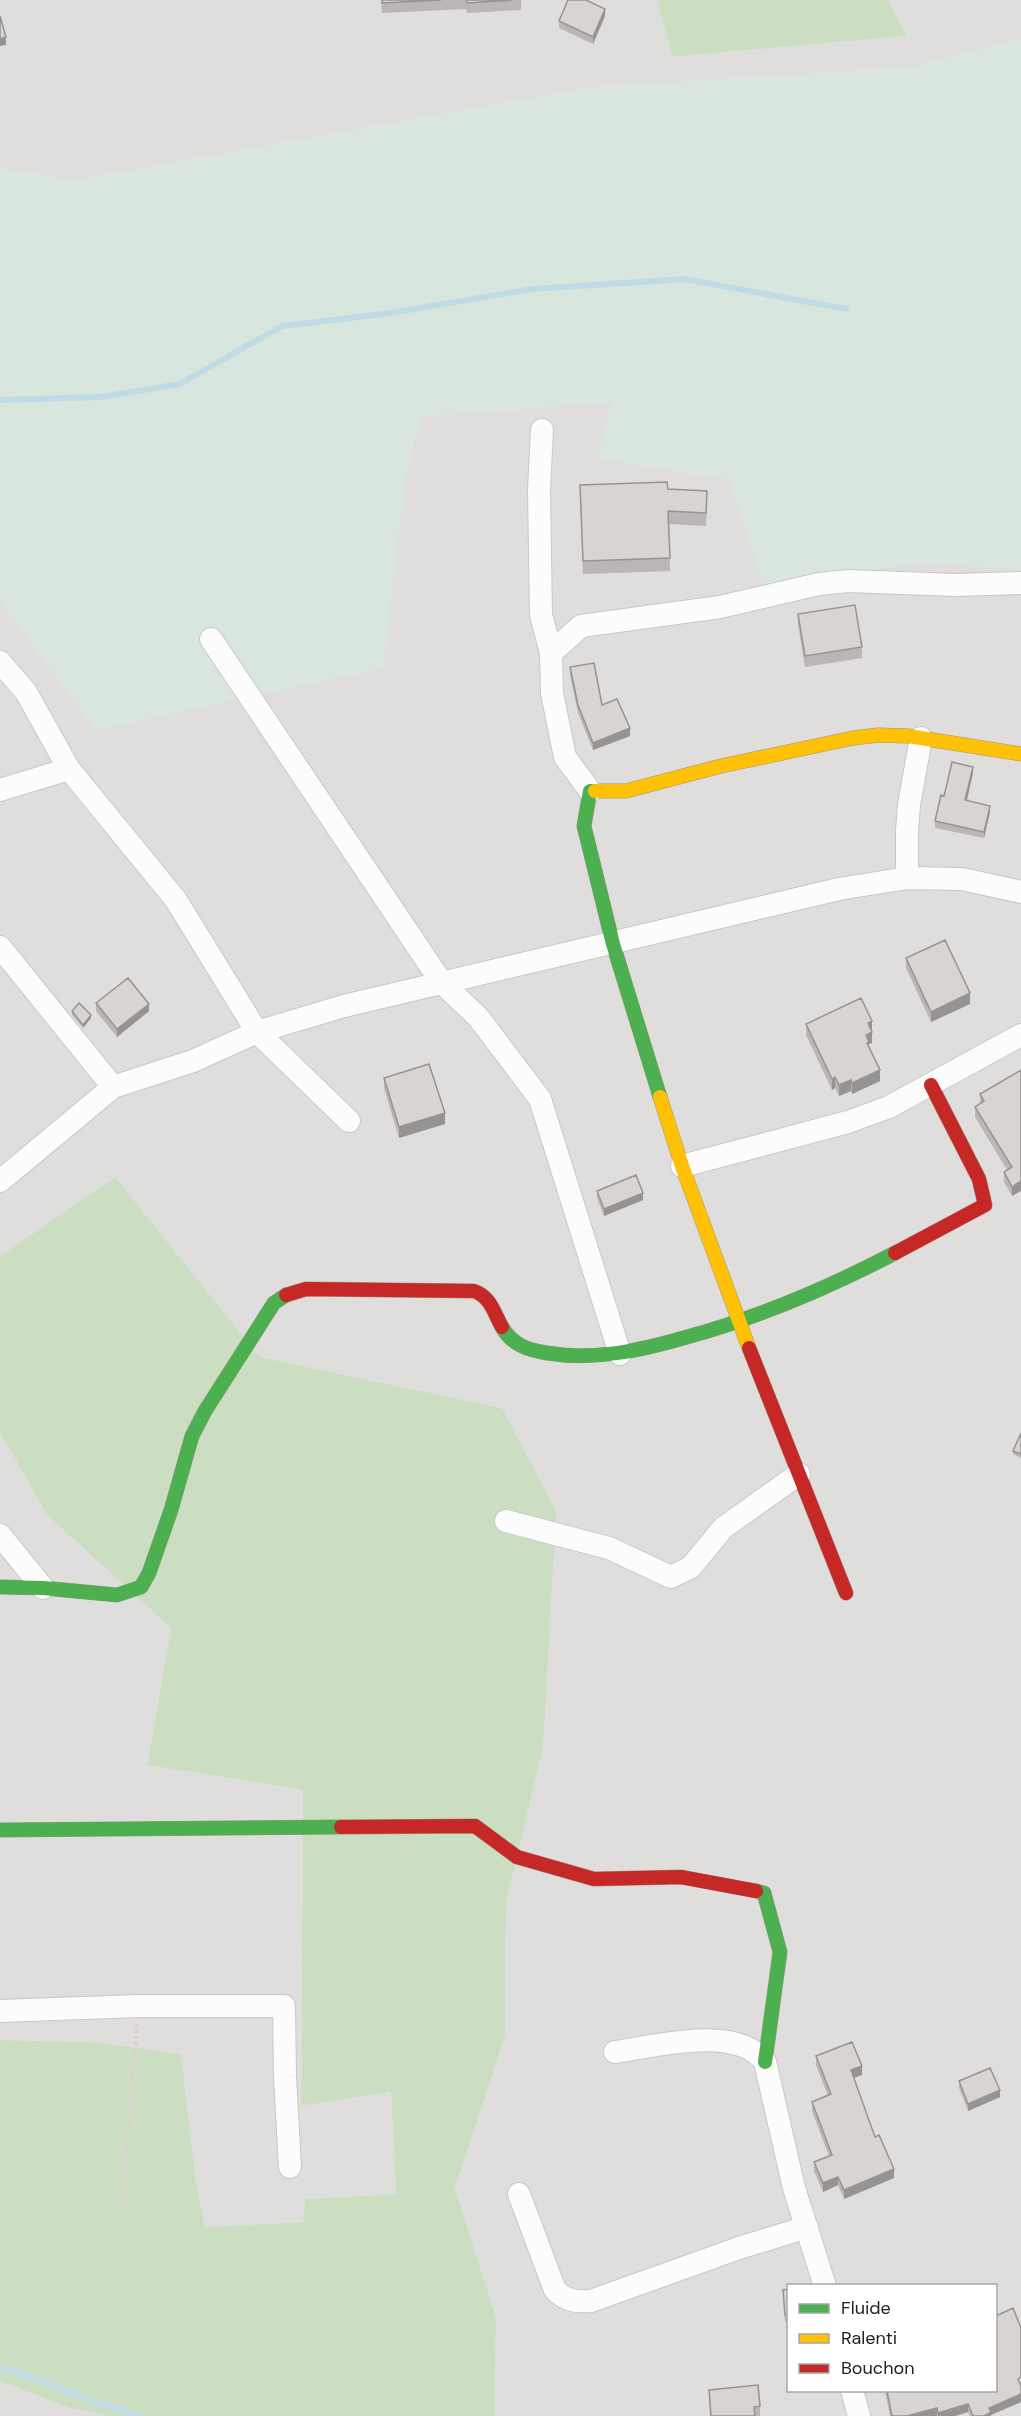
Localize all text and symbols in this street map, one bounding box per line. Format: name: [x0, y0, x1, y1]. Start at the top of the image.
legend: [787, 2284, 997, 2392]
text: Fluide: [841, 2296, 891, 2320]
text: Ralenti: [841, 2326, 897, 2350]
text: Bouchon: [841, 2356, 915, 2380]

